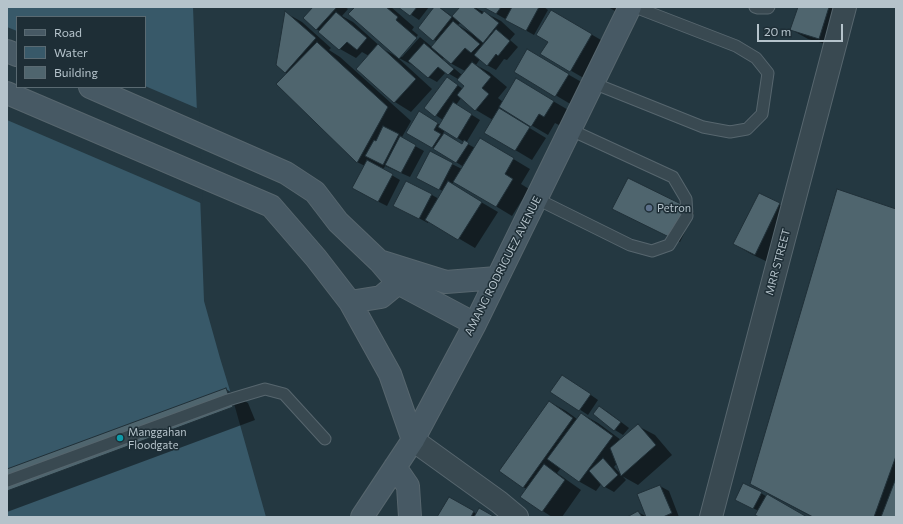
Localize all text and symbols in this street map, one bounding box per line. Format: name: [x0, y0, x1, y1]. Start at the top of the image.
legend: [16, 16, 146, 88]
scale bar: [759, 16, 845, 42]
text: 20 m: [764, 24, 791, 38]
text: Road: [54, 25, 82, 39]
text: Water: [54, 45, 88, 59]
text: Building: [54, 65, 98, 79]
street label: AMANG RODRIGUEZ AVENUE: [462, 194, 544, 338]
place label: Petron: [657, 201, 691, 215]
marker: Petron: [644, 203, 654, 213]
street label: MRR STREET: [763, 227, 793, 297]
place label: Manggahan Floodgate: [128, 425, 186, 451]
marker: Manggahan Floodgate: [115, 433, 125, 443]

